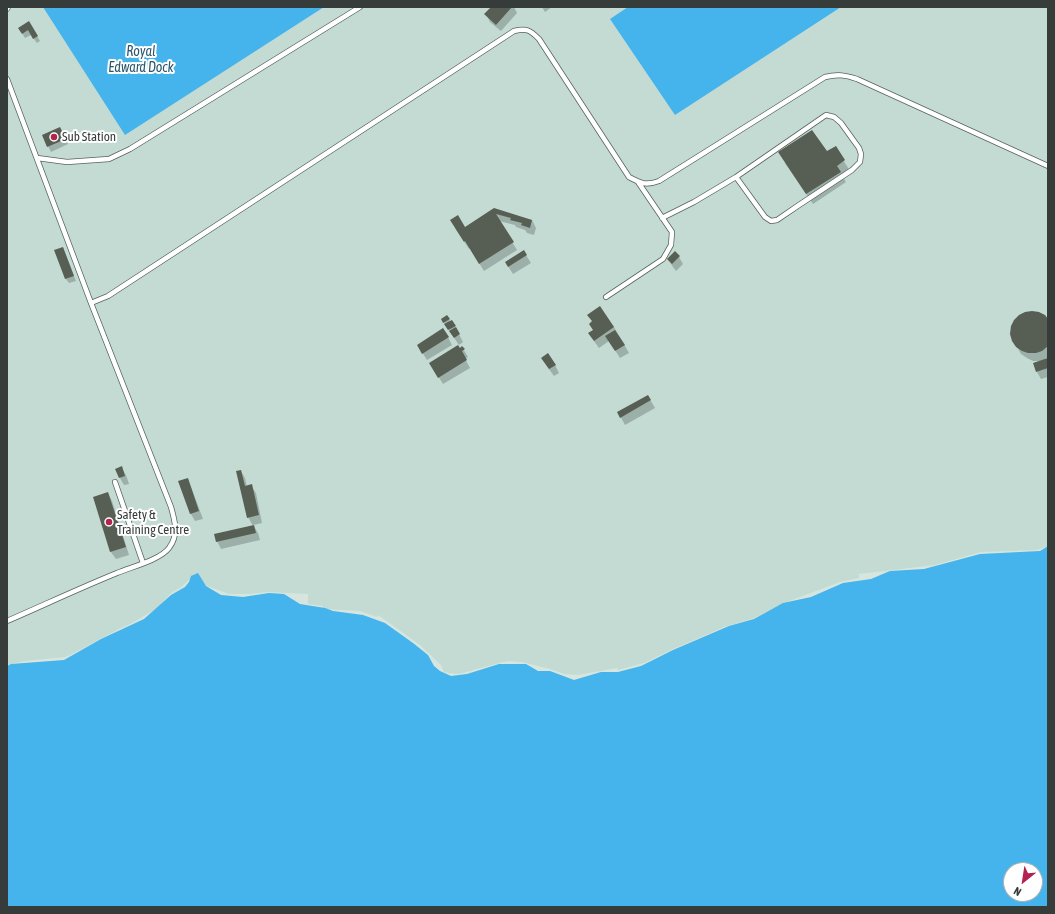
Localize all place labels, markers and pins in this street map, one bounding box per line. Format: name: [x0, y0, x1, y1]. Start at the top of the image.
place label: Sub Station: [62, 129, 116, 145]
marker: Sub Station: [49, 132, 59, 142]
place label: Safety & Training Centre: [117, 507, 189, 538]
marker: Safety & Training Centre: [104, 517, 114, 527]

